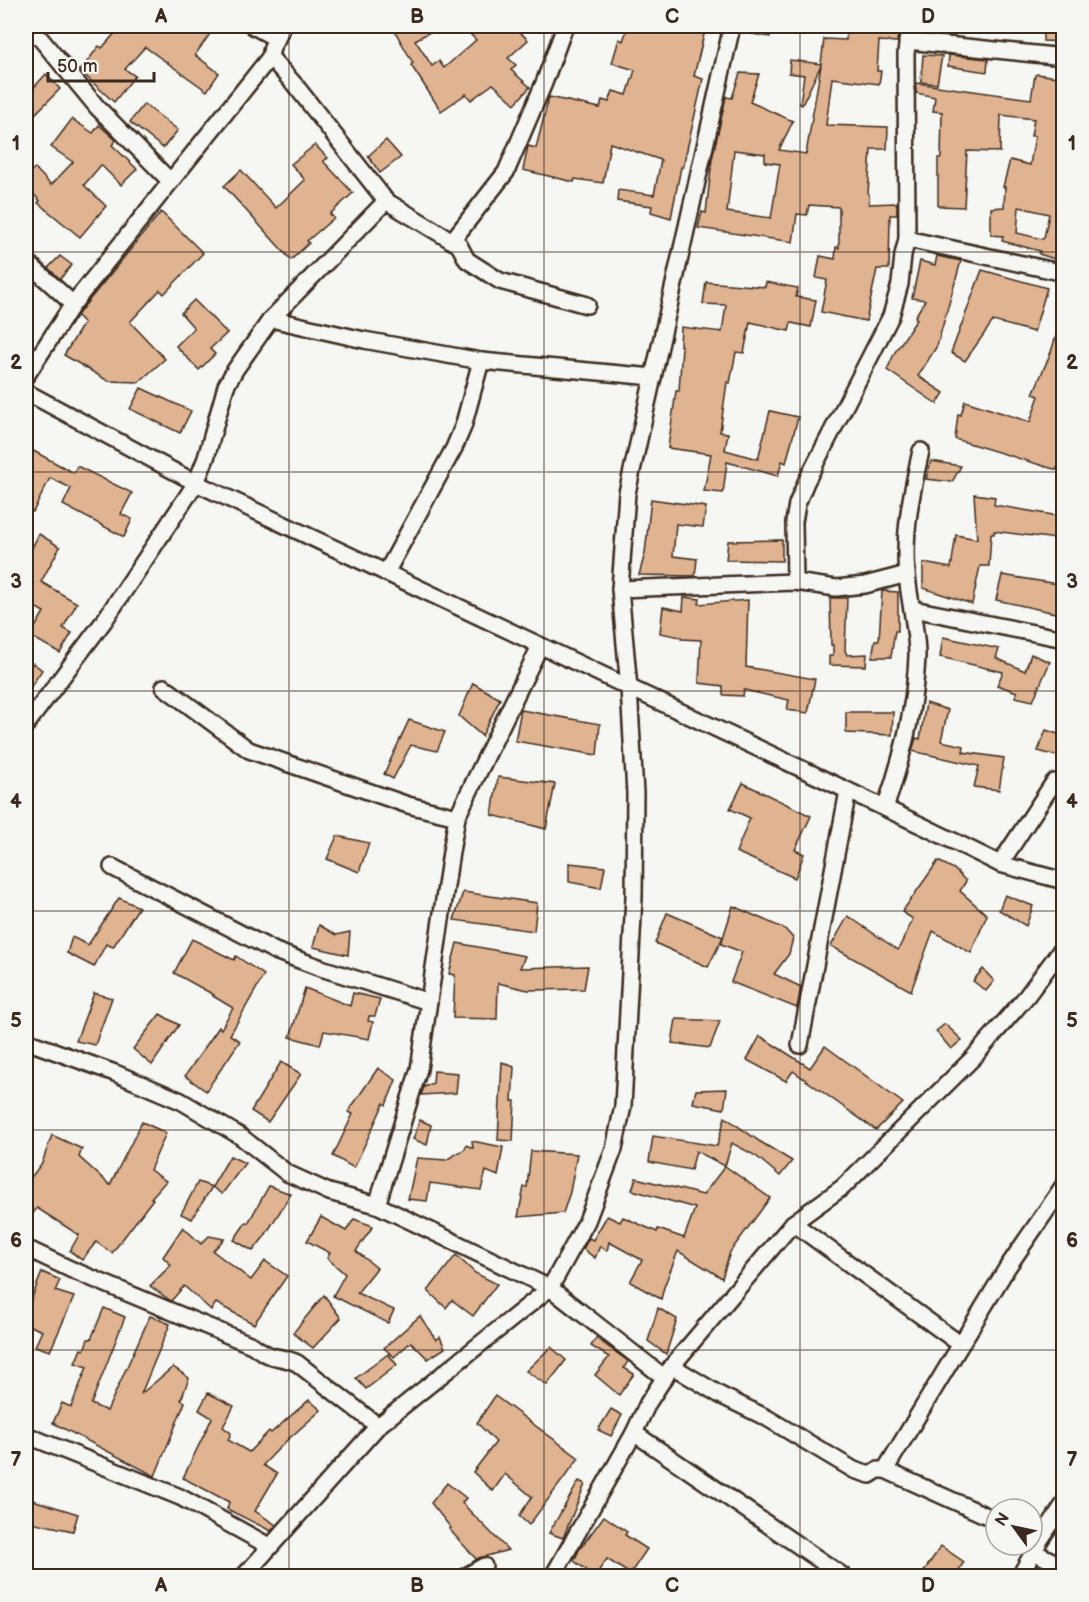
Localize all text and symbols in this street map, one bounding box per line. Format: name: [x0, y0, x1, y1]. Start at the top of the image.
text: A: [154, 5, 168, 29]
text: B: [410, 5, 424, 29]
text: C: [665, 5, 679, 29]
text: D: [921, 5, 935, 29]
scale bar: [48, 45, 154, 83]
text: 50 m: [57, 56, 98, 77]
text: 1: [12, 132, 20, 156]
text: 1: [1068, 132, 1076, 156]
text: 2: [10, 351, 22, 375]
text: 2: [1066, 351, 1078, 375]
text: 3: [10, 570, 22, 594]
text: 3: [1066, 570, 1078, 594]
text: 4: [10, 790, 22, 814]
text: 4: [1066, 790, 1078, 814]
text: 5: [10, 1009, 22, 1033]
text: 5: [1066, 1009, 1078, 1033]
text: 6: [10, 1229, 22, 1253]
text: 6: [1066, 1229, 1078, 1253]
text: 7: [10, 1448, 22, 1472]
text: 7: [1066, 1448, 1078, 1472]
north arrow: [984, 1497, 1044, 1557]
text: N: [991, 1509, 1014, 1530]
text: A: [154, 1574, 168, 1598]
text: B: [410, 1574, 424, 1598]
text: C: [665, 1574, 679, 1598]
text: D: [921, 1574, 935, 1598]

